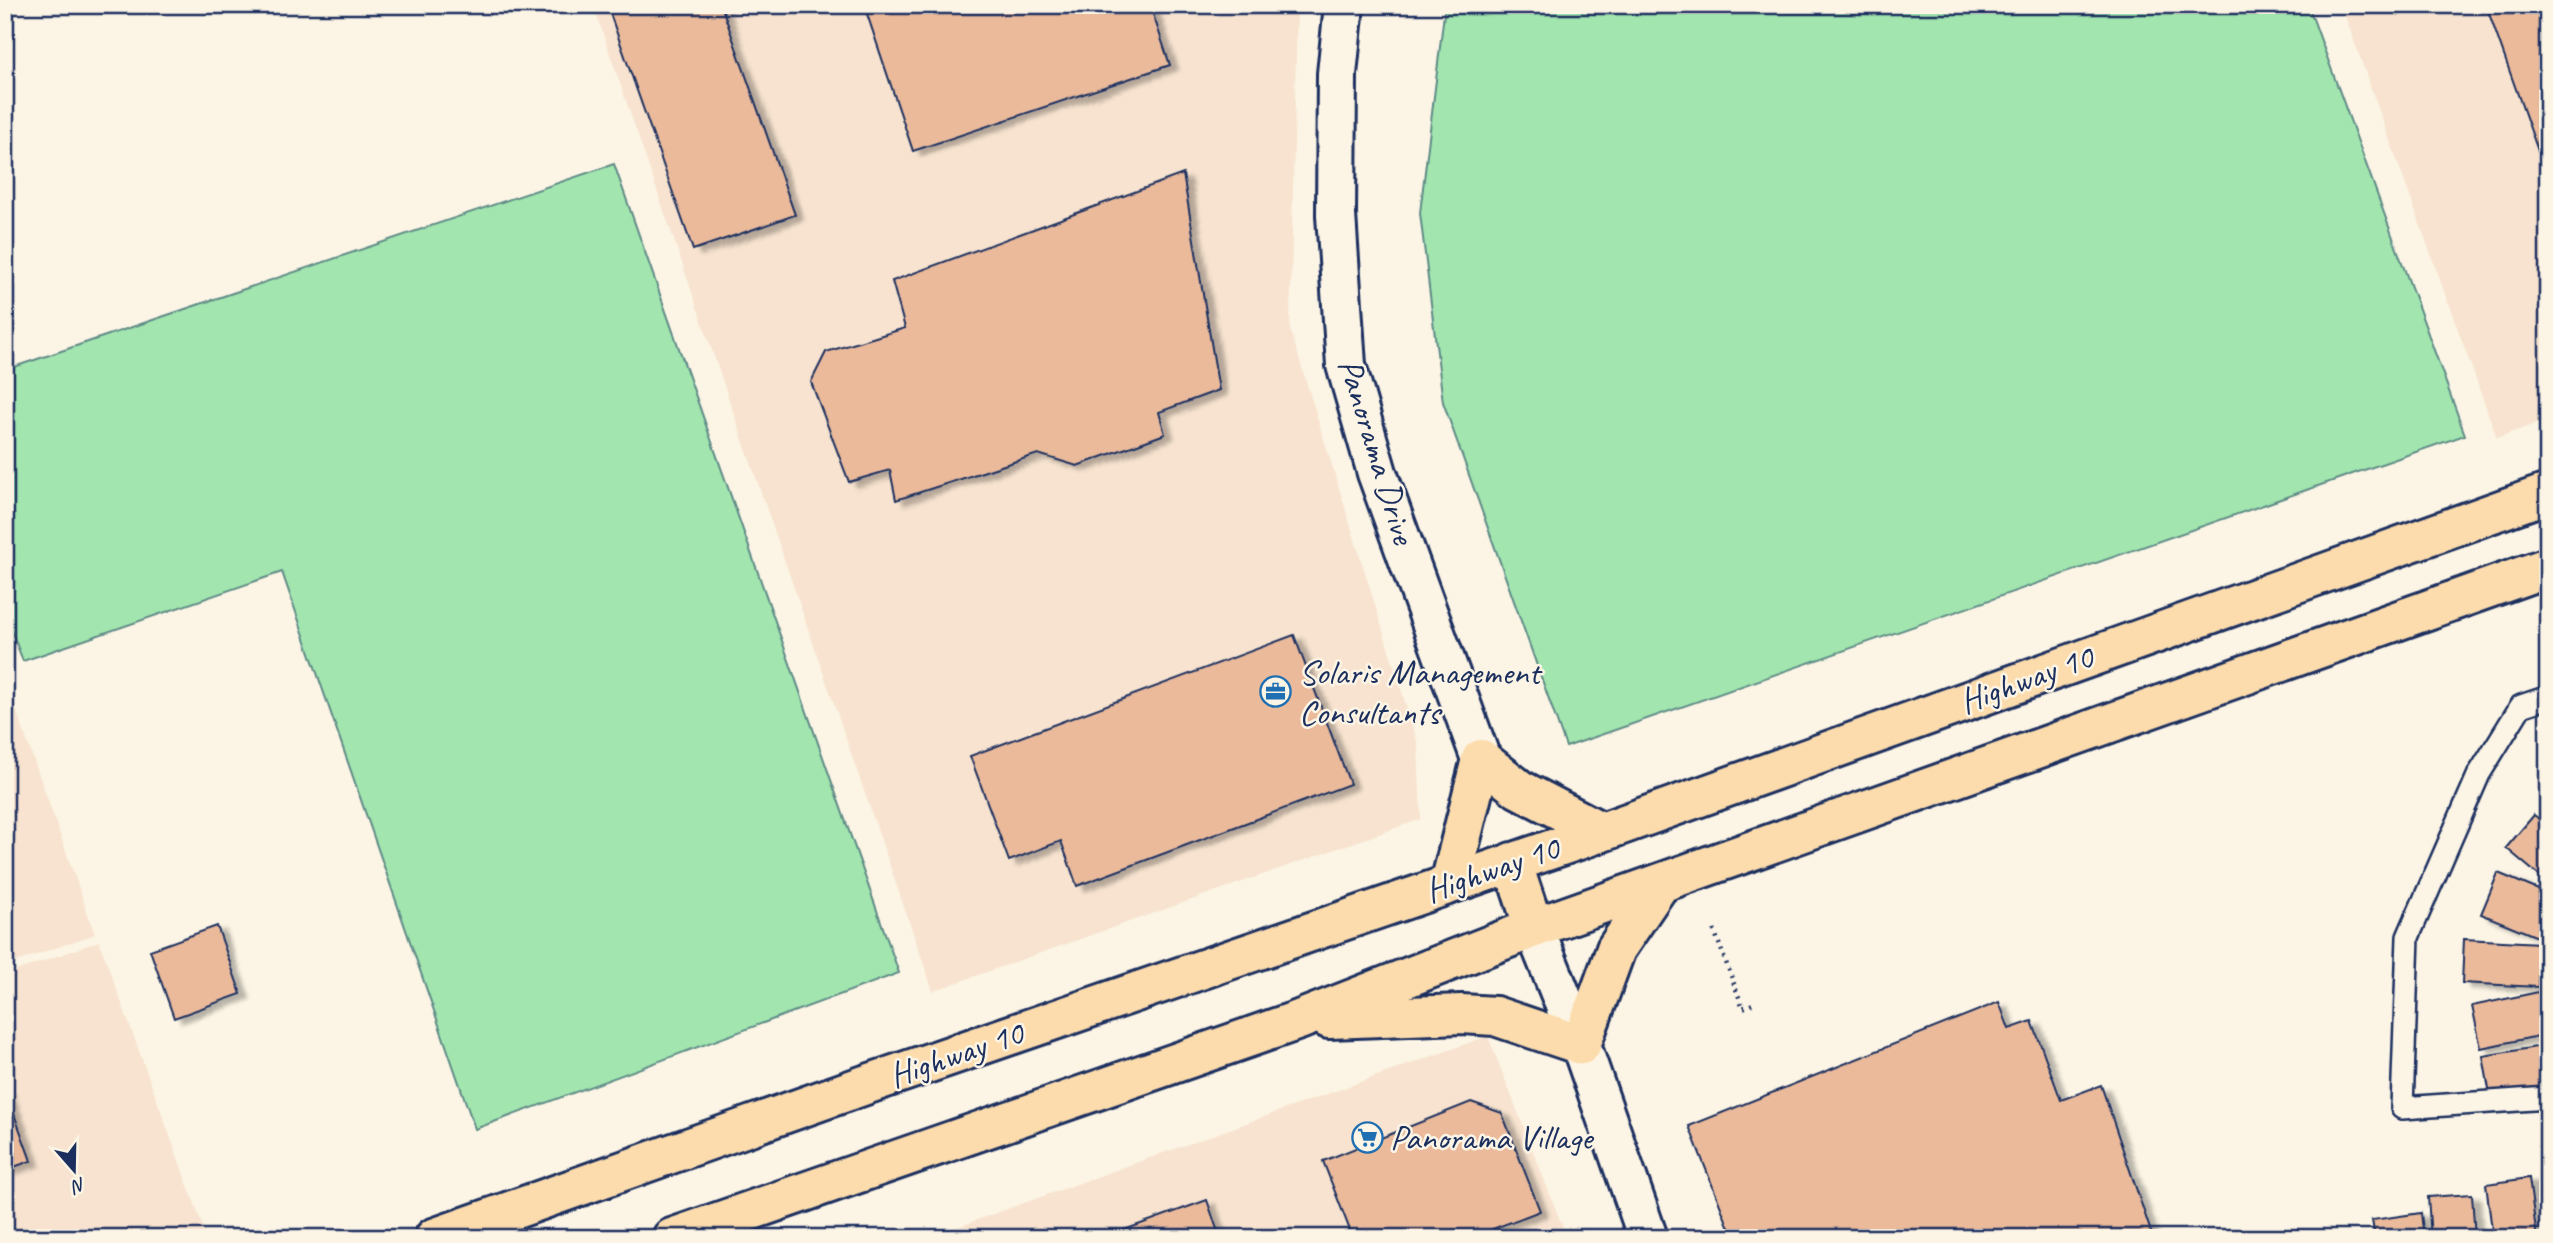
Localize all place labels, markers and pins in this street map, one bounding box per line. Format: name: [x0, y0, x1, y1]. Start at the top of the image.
place label: Solaris Management Consultants: [1299, 650, 1543, 735]
office icon: Solaris Management Consultants: [1259, 675, 1293, 709]
place label: Panorama Village: [1390, 1115, 1595, 1160]
supermarket icon: Panorama Village: [1350, 1120, 1384, 1154]

